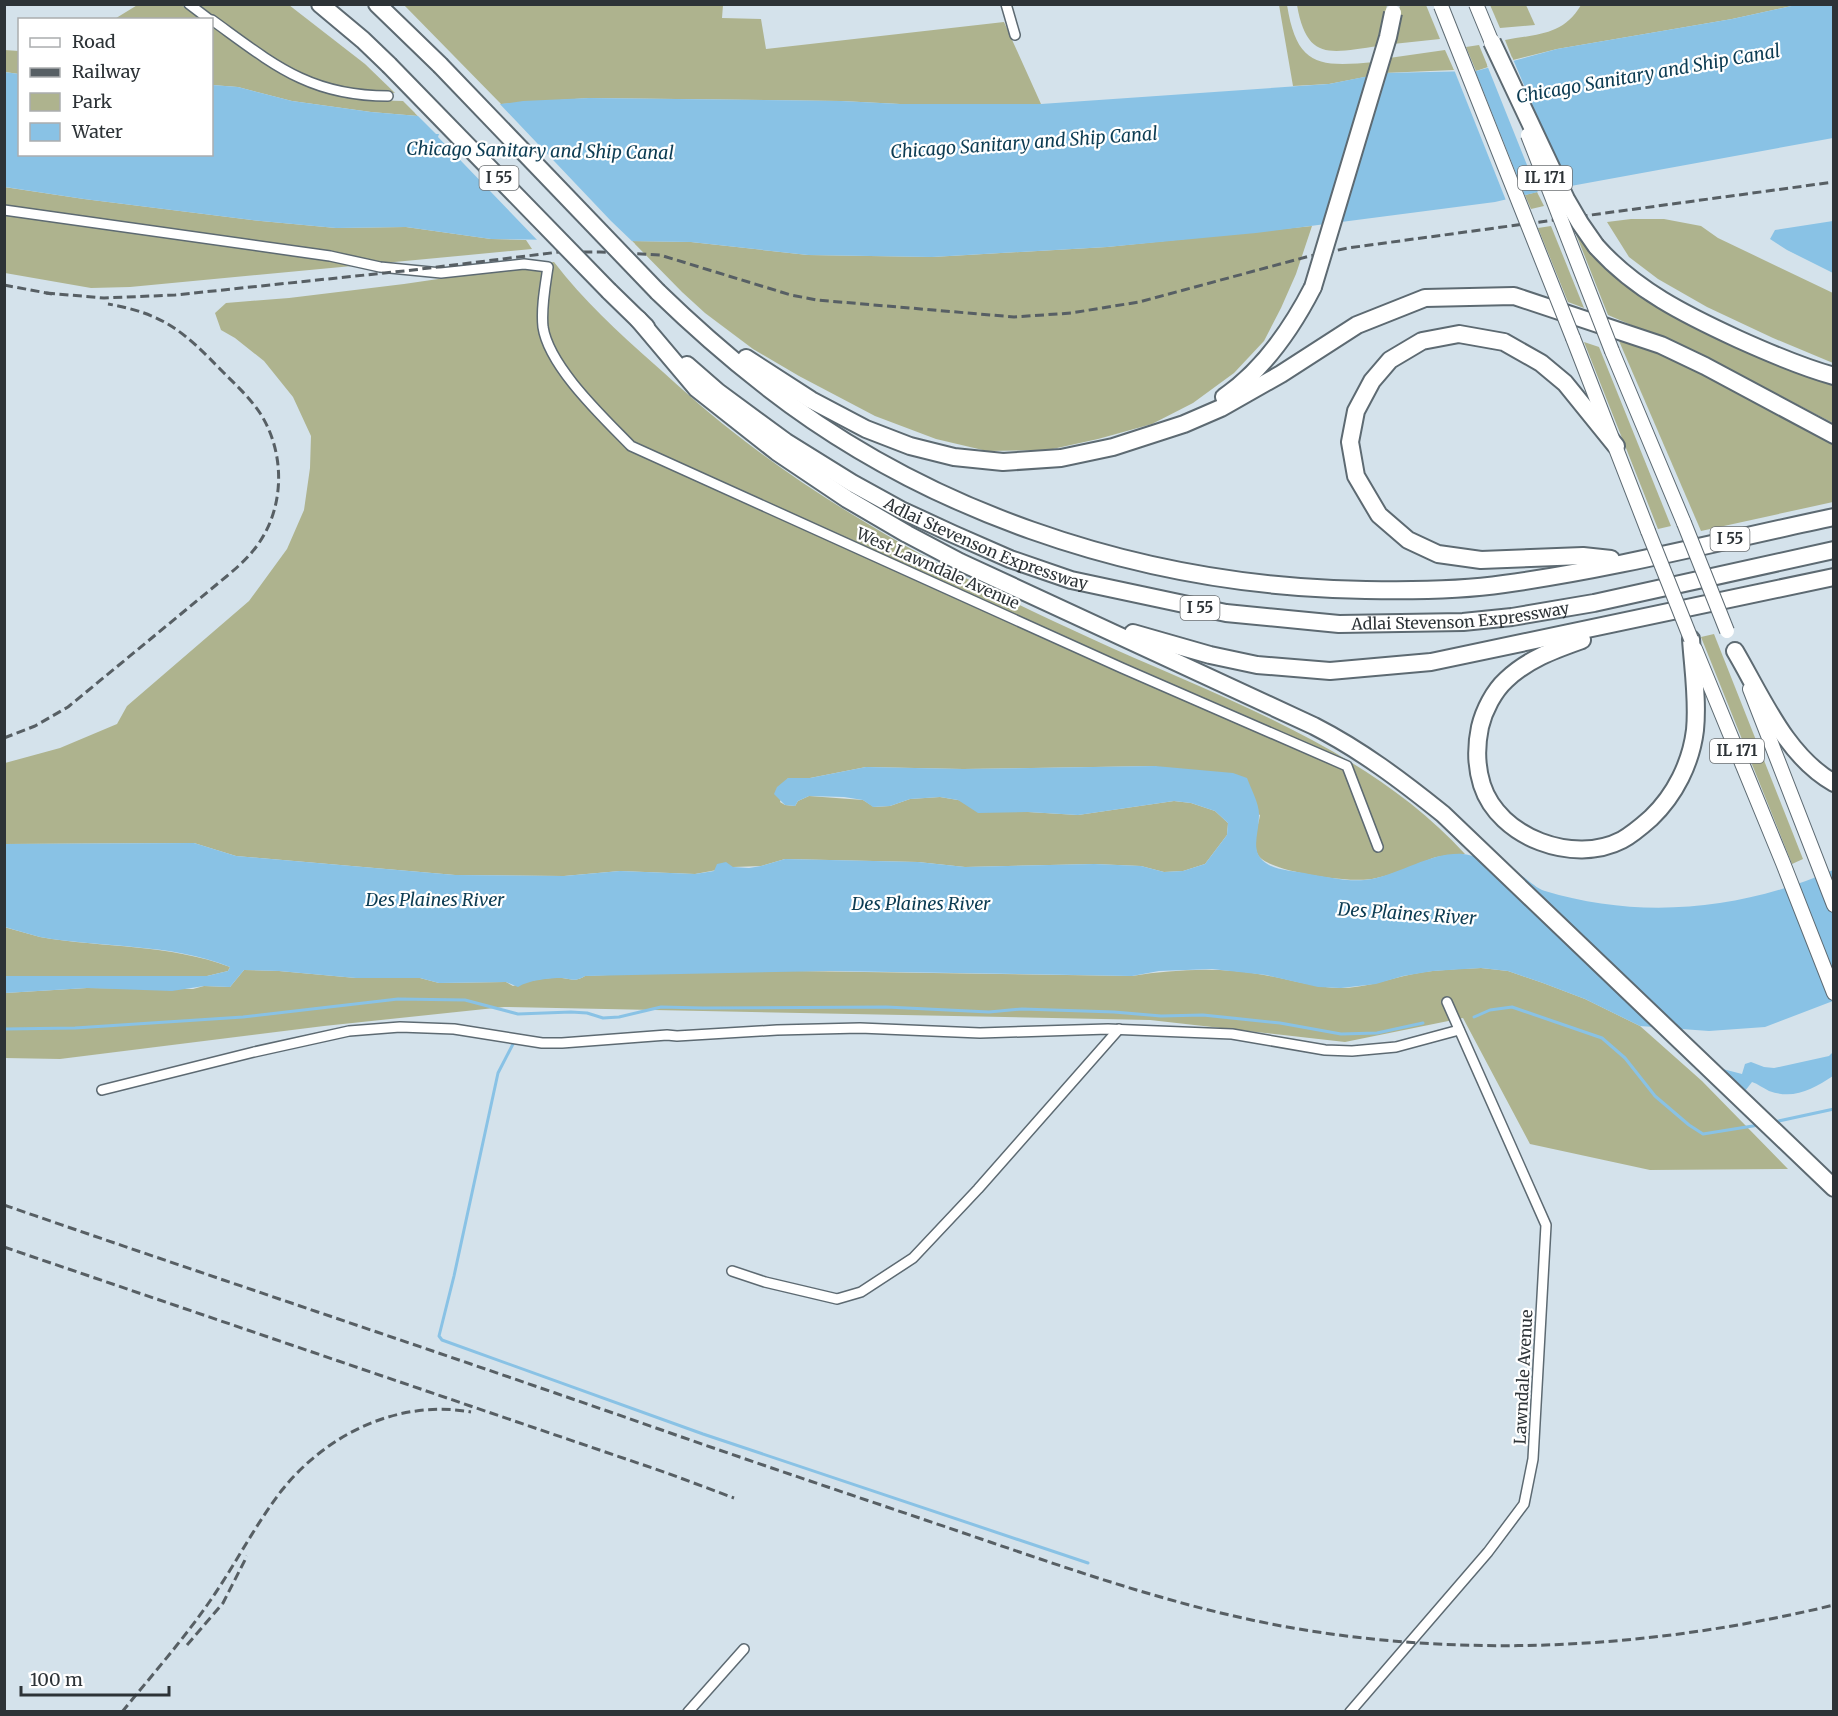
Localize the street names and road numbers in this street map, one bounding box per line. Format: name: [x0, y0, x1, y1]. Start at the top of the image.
road number: I 55: [480, 166, 518, 190]
road number: IL 171: [1518, 166, 1572, 190]
street label: Adlai Stevenson Expressway: [880, 492, 1091, 593]
street label: West Lawndale Avenue: [852, 523, 1023, 613]
road number: I 55: [1710, 527, 1750, 551]
road number: I 55: [1180, 596, 1220, 620]
street label: Adlai Stevenson Expressway: [1350, 597, 1571, 634]
road number: IL 171: [1710, 739, 1764, 763]
street label: Lawndale Avenue: [1509, 1309, 1537, 1445]

